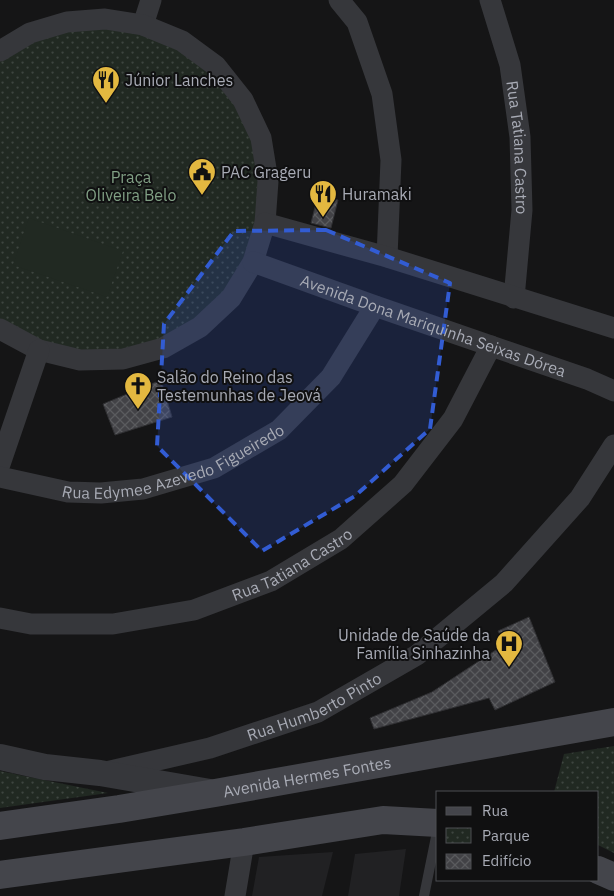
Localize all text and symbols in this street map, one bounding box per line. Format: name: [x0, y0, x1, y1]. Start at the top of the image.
restaurant icon: Júnior Lanches: [91, 65, 121, 104]
place label: Júnior Lanches: [125, 70, 233, 90]
street label: Rua Tatiana Castro: [502, 79, 532, 215]
public building icon: PAC Grageru: [187, 157, 217, 196]
place label: PAC Grageru: [221, 162, 311, 182]
park label: Praça Oliveira Belo: [86, 167, 176, 205]
restaurant icon: Huramaki: [308, 179, 338, 218]
place label: Huramaki: [342, 184, 412, 204]
street label: Avenida Dona Mariquinha Seixas Dórea: [298, 270, 569, 381]
place label: Salão do Reino das Testemunhas de Jeová: [157, 367, 322, 405]
church icon: Salão do Reino das Testemunhas de Jeová: [123, 371, 153, 410]
street label: Rua Edymee Azevedo Figueiredo: [60, 419, 288, 503]
street label: Rua Tatiana Castro: [229, 524, 356, 605]
place label: Unidade de Saúde da Família Sinhazinha: [338, 625, 490, 663]
hospital icon: Unidade de Saúde da Família Sinhazinha: [494, 629, 524, 668]
street label: Rua Humberto Pinto: [244, 668, 385, 745]
street label: Avenida Hermes Fontes: [221, 752, 393, 801]
legend: [436, 791, 599, 881]
text: Rua: [482, 801, 508, 820]
text: Parque: [482, 826, 530, 845]
text: Edifício: [482, 851, 531, 870]

